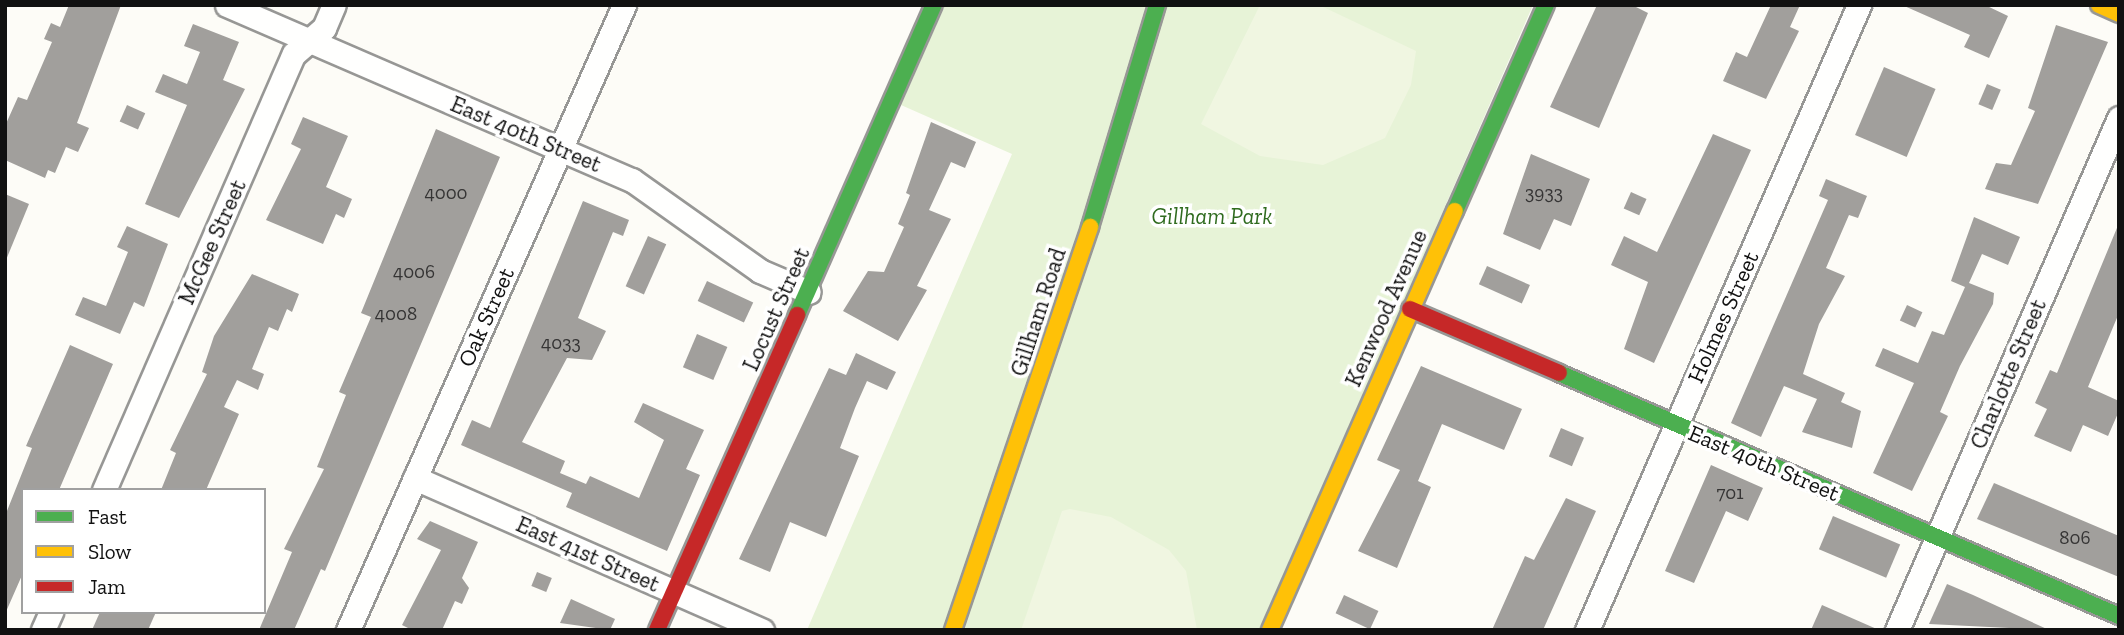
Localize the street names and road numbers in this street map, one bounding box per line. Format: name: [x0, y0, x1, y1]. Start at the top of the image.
street label: East 40th Street: [446, 90, 606, 178]
street label: McGee Street: [172, 175, 252, 309]
street label: Kenwood Avenue: [1339, 225, 1433, 391]
street label: Locust Street: [736, 243, 816, 375]
street label: Gillham Road: [1004, 244, 1072, 380]
street label: Holmes Street: [1682, 247, 1764, 387]
street label: Oak Street: [452, 263, 520, 371]
street label: Charlotte Street: [1964, 295, 2052, 453]
street label: East 40th Street: [1684, 419, 1844, 507]
street label: East 41st Street: [512, 510, 664, 598]

